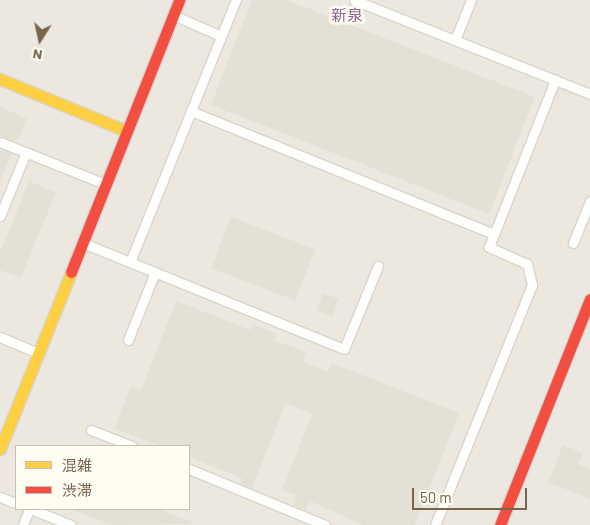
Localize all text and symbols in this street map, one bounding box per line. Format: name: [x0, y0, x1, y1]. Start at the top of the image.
district label: 新泉: [331, 5, 363, 25]
north arrow: [15, 15, 65, 65]
text: N: [31, 46, 43, 64]
legend: [15, 445, 190, 510]
text: 混雑: [62, 456, 92, 474]
scale bar: [415, 478, 530, 510]
text: 渋滞: [62, 481, 92, 499]
text: 50 m: [420, 488, 452, 506]

